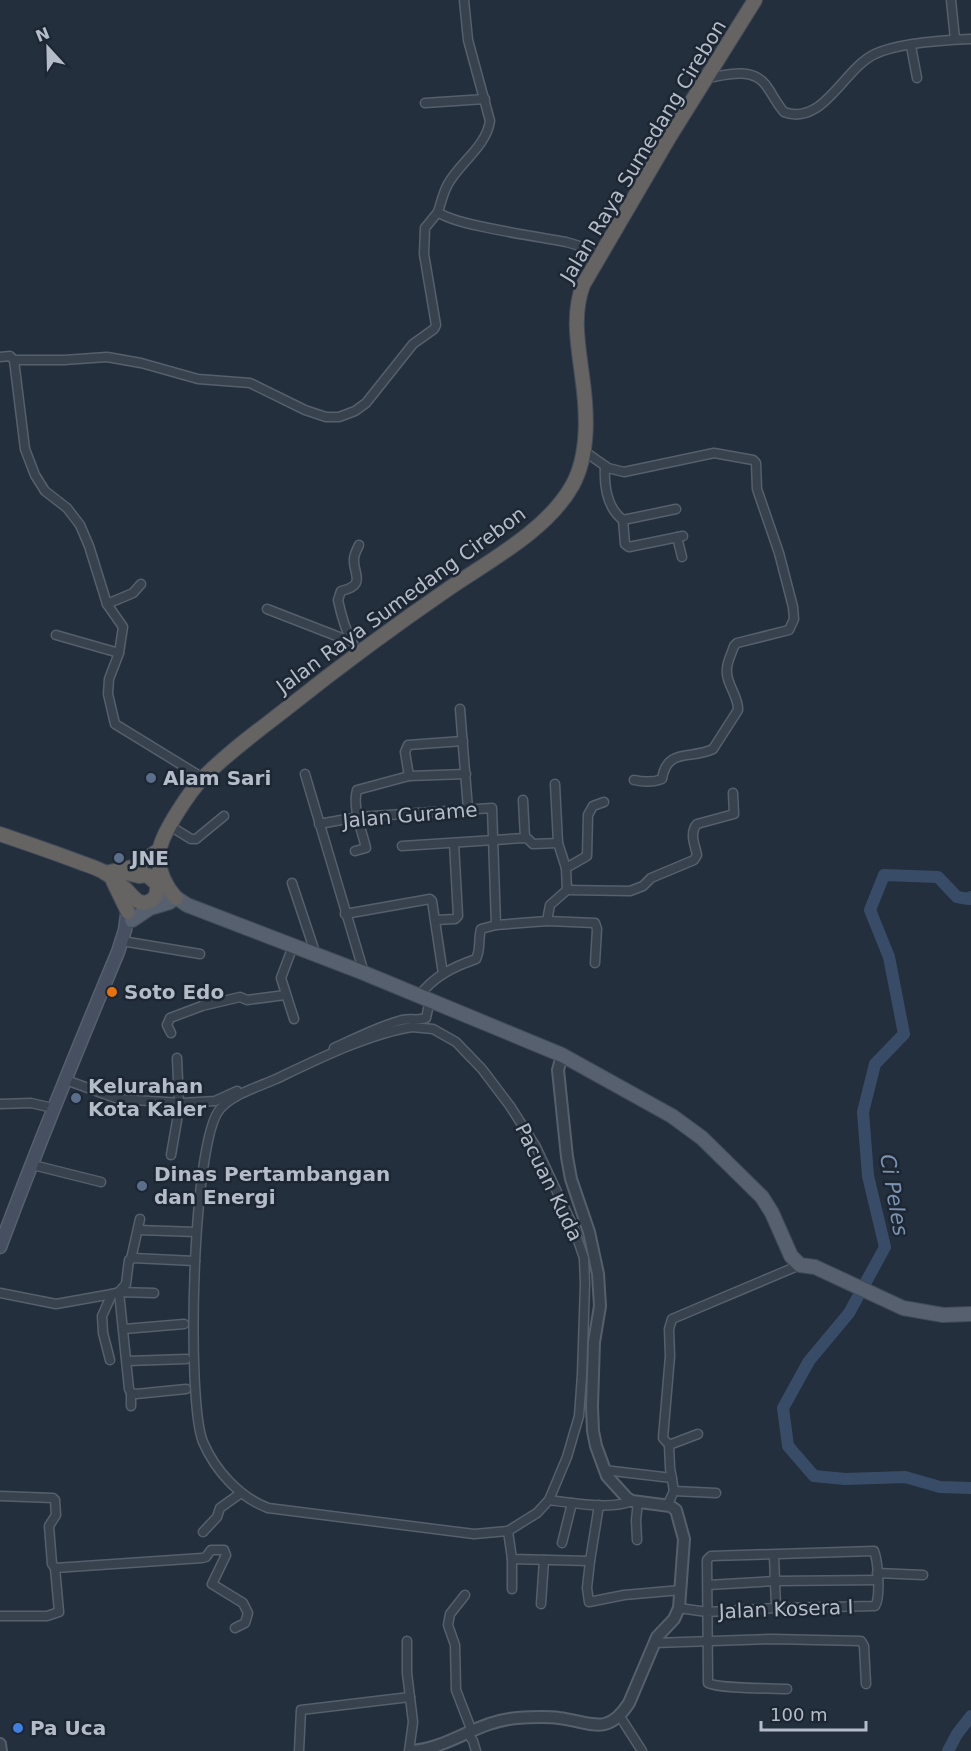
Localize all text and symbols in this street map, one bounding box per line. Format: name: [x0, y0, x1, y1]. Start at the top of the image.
street label: Jalan Raya Sumedang Cirebon: [554, 15, 731, 288]
north arrow: [18, 18, 78, 78]
text: N: [33, 23, 52, 46]
street label: Jalan Raya Sumedang Cirebon: [270, 501, 530, 700]
place label: Alam Sari: [163, 766, 271, 790]
marker: Alam Sari: [144, 771, 158, 785]
street label: Jalan Gurame: [339, 797, 479, 833]
place label: JNE: [129, 846, 169, 870]
marker: JNE: [112, 851, 126, 865]
place label: Soto Edo: [124, 980, 224, 1004]
marker: Soto Edo: [105, 985, 119, 999]
place label: Kelurahan Kota Kaler: [88, 1074, 206, 1121]
marker: Kelurahan Kota Kaler: [69, 1091, 83, 1105]
street label: Pacuan Kuda: [510, 1119, 588, 1245]
water label: Ci Peles: [875, 1152, 913, 1238]
place label: Dinas Pertambangan dan Energi: [154, 1162, 390, 1209]
marker: Dinas Pertambangan dan Energi: [135, 1179, 149, 1193]
street label: Jalan Kosera I: [716, 1595, 854, 1623]
scale bar: [761, 1694, 866, 1732]
text: 100 m: [770, 1704, 828, 1725]
place label: Pa Uca: [30, 1716, 106, 1740]
marker: Pa Uca: [11, 1721, 25, 1735]

